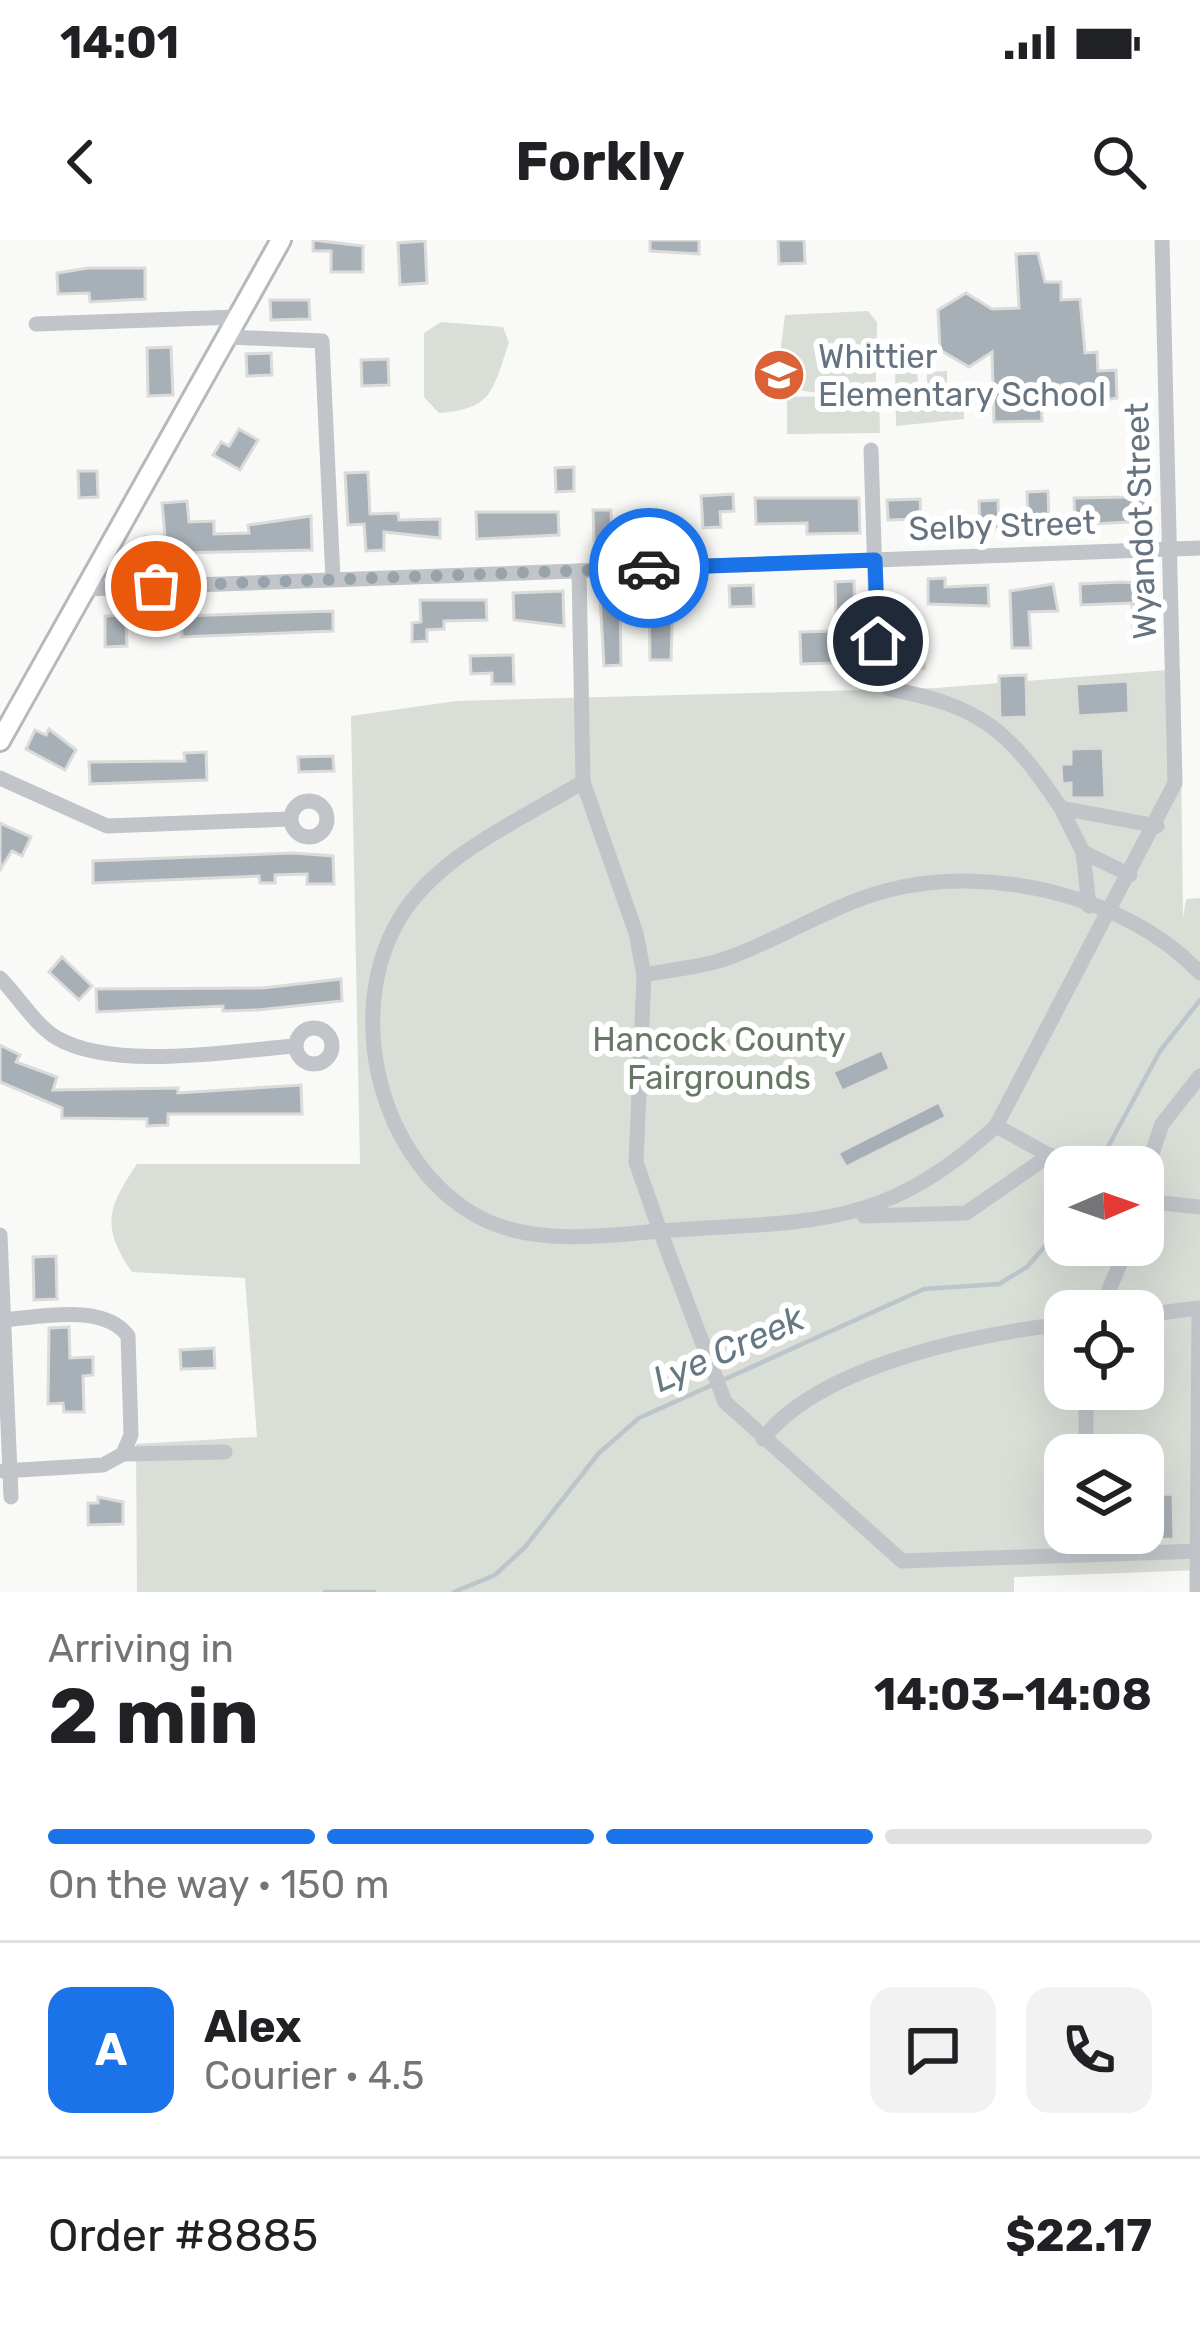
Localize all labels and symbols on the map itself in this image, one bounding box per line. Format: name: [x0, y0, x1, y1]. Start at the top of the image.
place label: Whittier Elementary School: [818, 337, 1106, 414]
school or university icon: Whittier Elementary School: [751, 347, 807, 403]
street label: Wyandot Street: [1117, 402, 1164, 640]
street label: Selby Street: [908, 503, 1096, 548]
courier: [589, 508, 709, 628]
pin: [105, 535, 207, 637]
pin: [827, 590, 929, 692]
park label: Hancock County Fairgrounds: [592, 1020, 846, 1097]
north arrow: [1044, 1146, 1164, 1266]
water label: Lye Creek: [646, 1296, 811, 1401]

